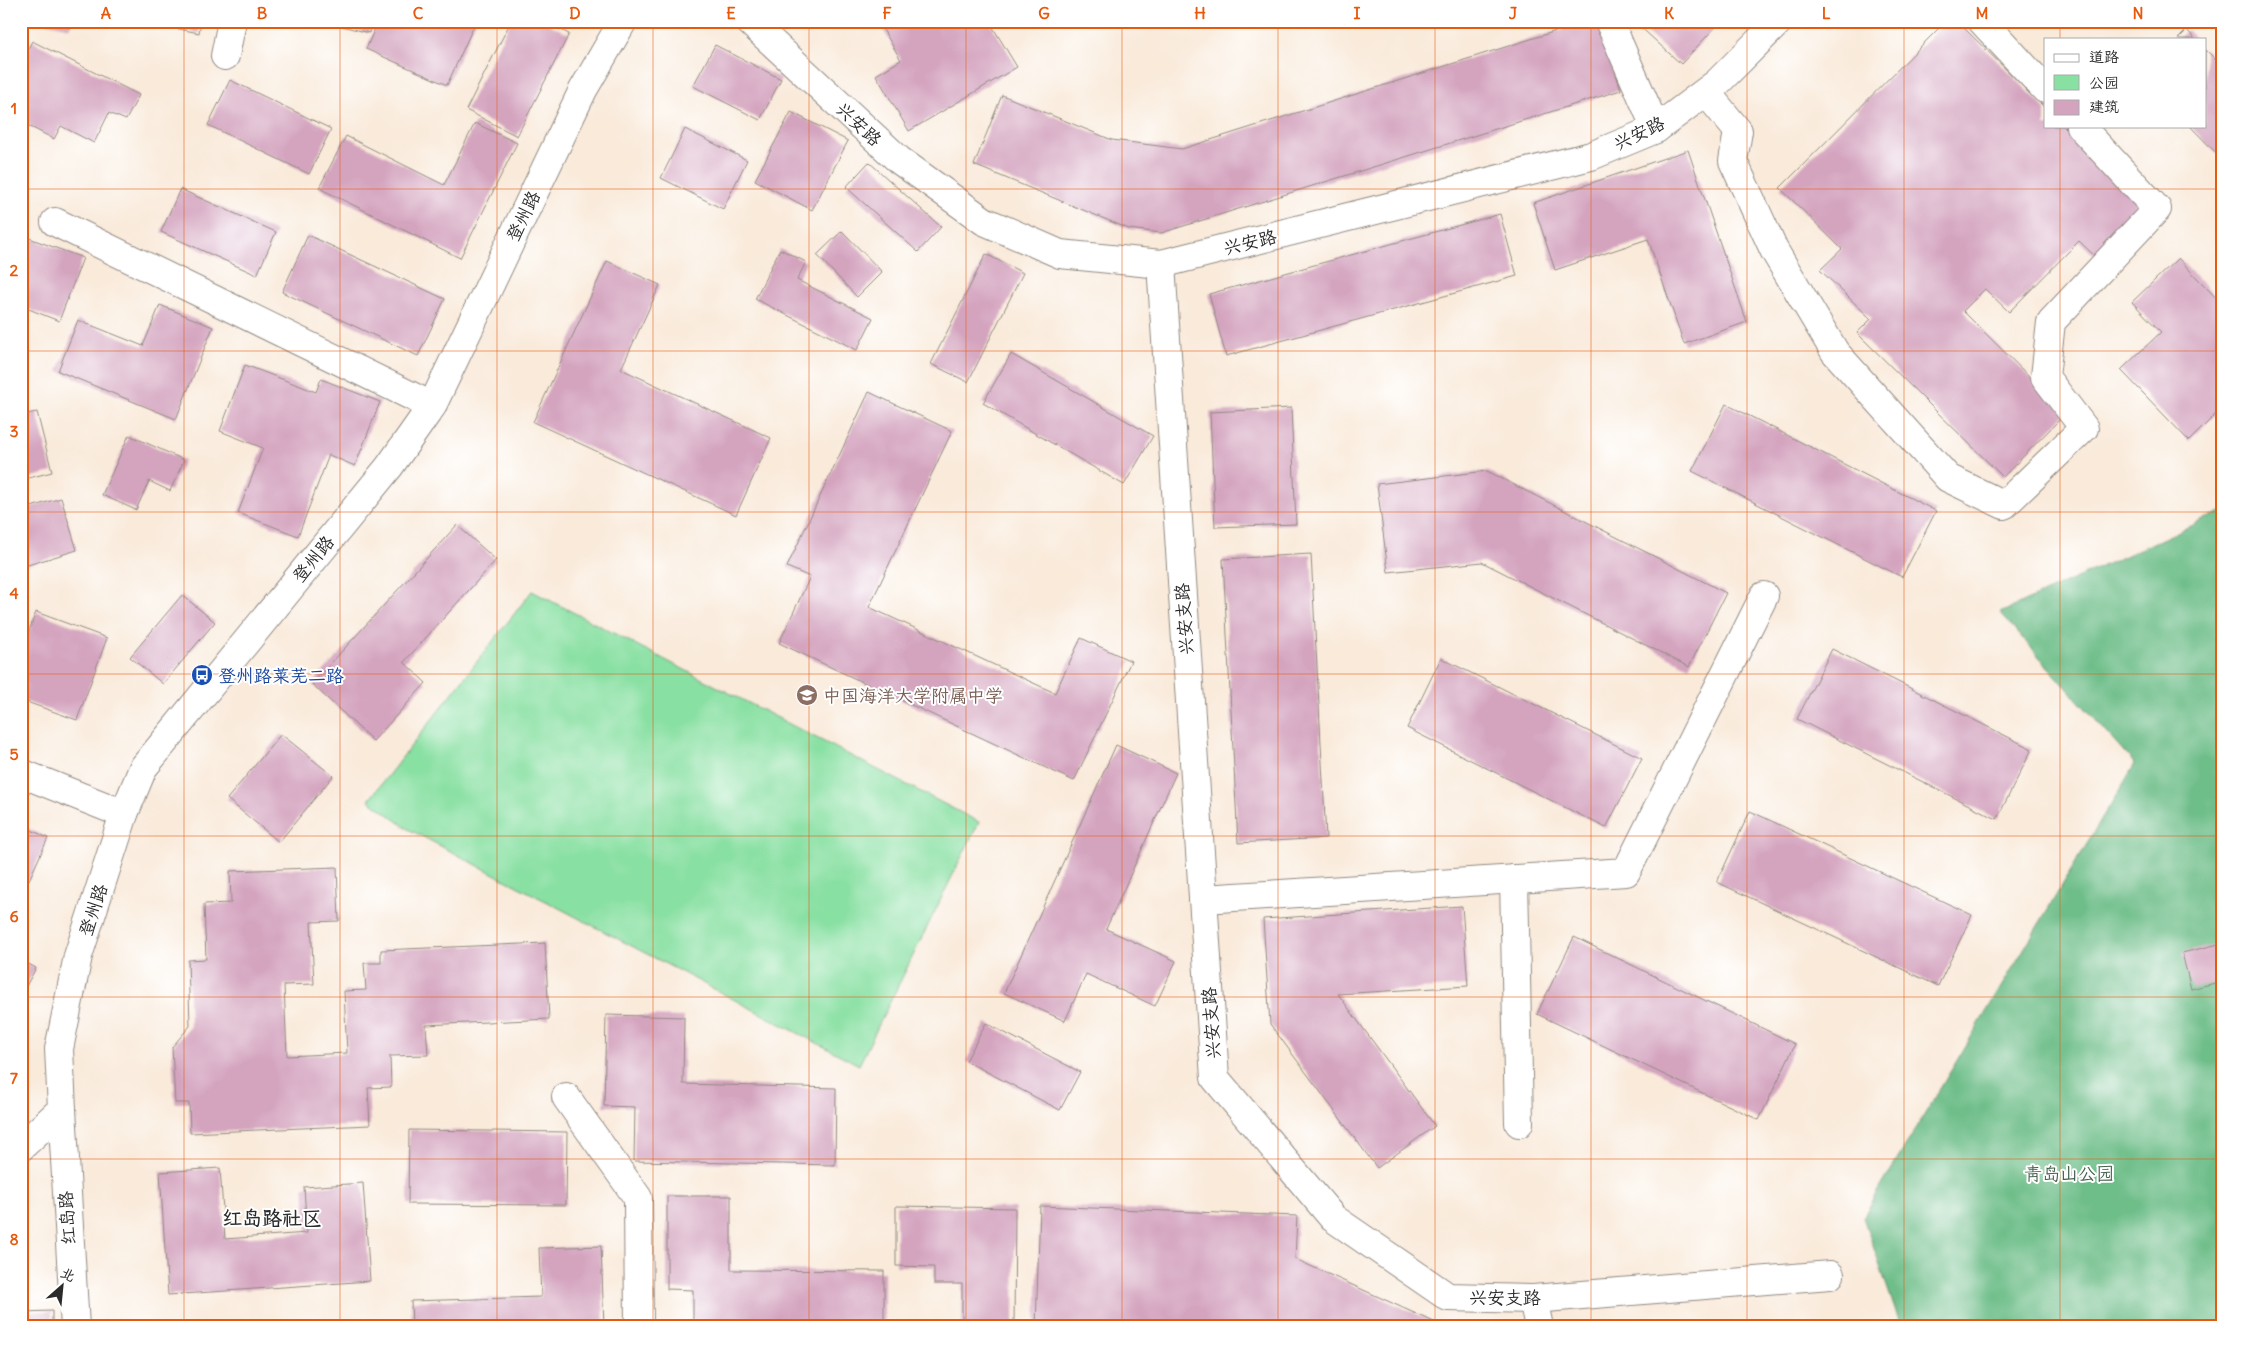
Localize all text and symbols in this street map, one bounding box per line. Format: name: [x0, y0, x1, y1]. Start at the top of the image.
text: A: [101, 3, 111, 23]
text: B: [257, 3, 268, 23]
text: C: [413, 3, 424, 23]
text: D: [569, 3, 581, 23]
text: E: [726, 3, 736, 23]
text: F: [882, 3, 892, 23]
text: G: [1038, 3, 1050, 23]
text: H: [1194, 3, 1206, 23]
text: I: [1354, 3, 1361, 23]
text: J: [1509, 3, 1518, 23]
text: K: [1664, 3, 1674, 23]
text: L: [1822, 3, 1831, 23]
text: M: [1976, 3, 1989, 23]
text: N: [2132, 3, 2144, 23]
legend: [2044, 38, 2206, 128]
text: 道路: [2089, 47, 2119, 66]
text: 公园: [2089, 73, 2119, 92]
street label: 兴安路: [831, 97, 887, 151]
text: 建筑: [2089, 97, 2119, 116]
text: 1: [11, 98, 17, 118]
street label: 兴安路: [1610, 111, 1668, 155]
street label: 登州路: [501, 187, 545, 245]
street label: 兴安路: [1221, 224, 1279, 260]
text: 2: [10, 260, 19, 280]
text: 3: [9, 421, 19, 441]
street label: 登州路: [287, 531, 339, 587]
street label: 兴安支路: [1170, 582, 1198, 656]
text: 4: [9, 583, 19, 603]
bus stop icon: 登州路莱芜二路: [190, 663, 214, 687]
place label: 登州路莱芜二路: [218, 664, 344, 687]
school or university icon: 中国海洋大学附属中学: [795, 683, 819, 707]
place label: 中国海洋大学附属中学: [823, 684, 1003, 707]
text: 5: [9, 744, 19, 764]
street label: 登州路: [74, 881, 112, 939]
text: 6: [9, 906, 19, 926]
street label: 兴安支路: [1197, 986, 1225, 1060]
text: 7: [10, 1068, 18, 1088]
park label: 青岛山公园: [2024, 1162, 2114, 1185]
street label: 红岛路: [54, 1190, 80, 1246]
district label: 红岛路社区: [222, 1205, 322, 1230]
text: 8: [9, 1229, 19, 1249]
north arrow: [38, 1260, 88, 1310]
text: 北: [58, 1263, 78, 1286]
street label: 兴安支路: [1469, 1286, 1541, 1309]

